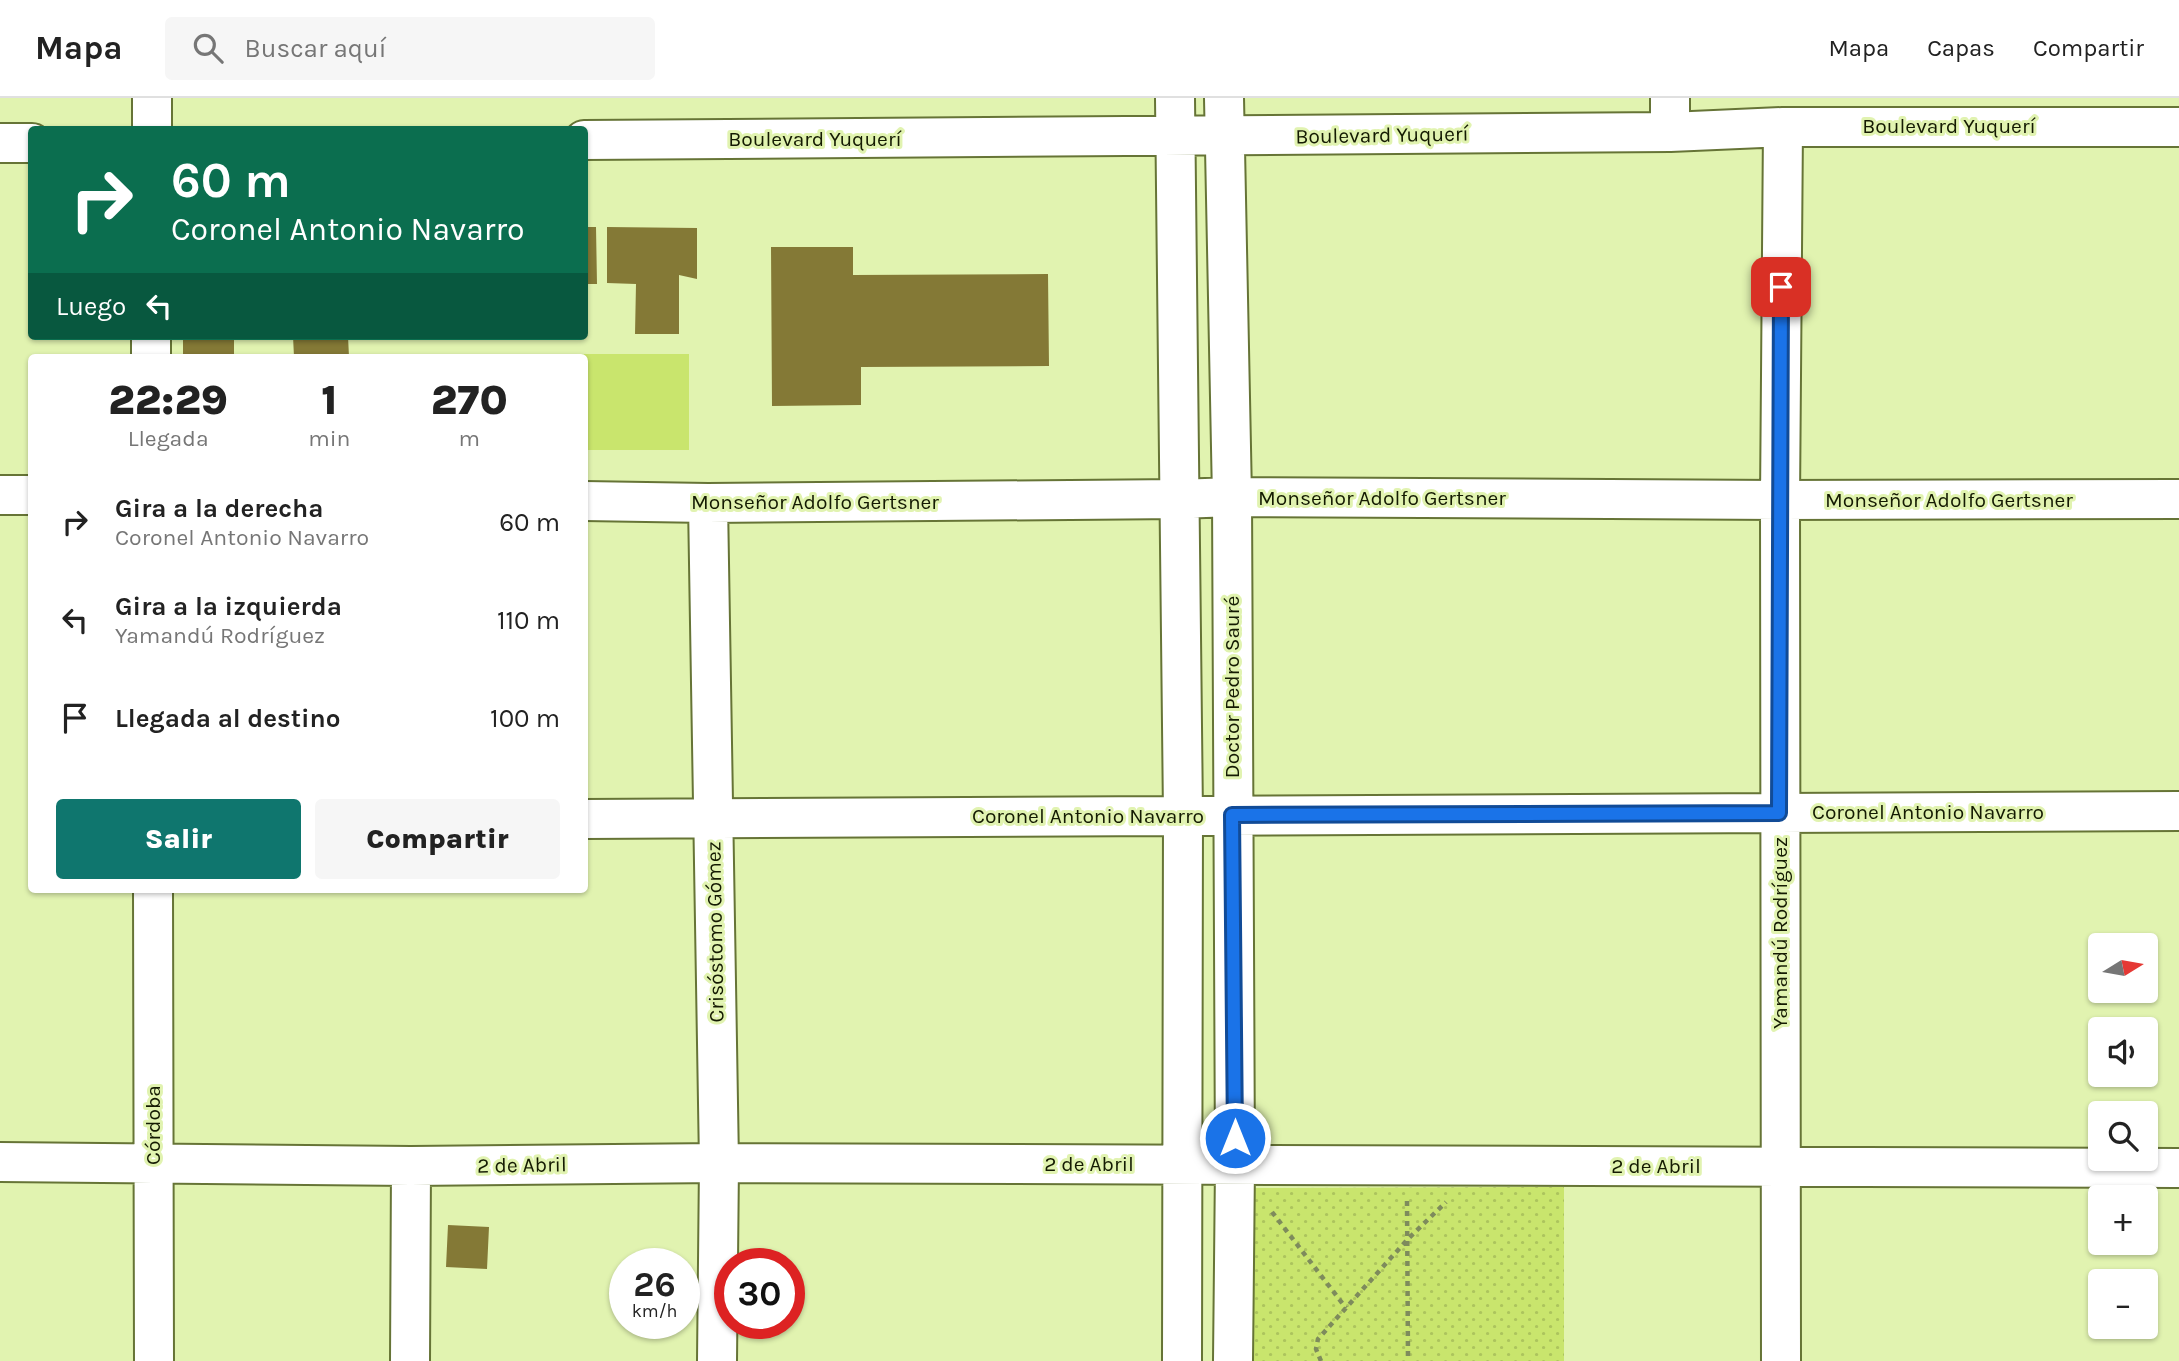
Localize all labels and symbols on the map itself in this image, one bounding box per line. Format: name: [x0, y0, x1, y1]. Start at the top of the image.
street label: Boulevard Yuquerí: [1862, 114, 2036, 138]
street label: Boulevard Yuquerí: [1295, 121, 1470, 149]
street label: Boulevard Yuquerí: [728, 127, 902, 151]
pin: [1751, 257, 1811, 317]
street label: Monseñor Adolfo Gertsner: [1258, 486, 1506, 510]
street label: Monseñor Adolfo Gertsner: [1825, 488, 2073, 512]
street label: Monseñor Adolfo Gertsner: [691, 490, 939, 514]
street label: Doctor Pedro Sauré: [1220, 596, 1244, 778]
street label: Coronel Antonio Navarro: [1812, 800, 2044, 824]
street label: Coronel Antonio Navarro: [972, 804, 1204, 828]
street label: Yamandú Rodríguez: [1768, 837, 1792, 1029]
street label: Crisóstomo Gómez: [701, 841, 729, 1023]
north arrow: [2088, 933, 2158, 1003]
street label: Córdoba: [141, 1085, 165, 1165]
position arrow: [1198, 1101, 1272, 1175]
street label: 2 de Abril: [477, 1152, 567, 1178]
street label: 2 de Abril: [1044, 1152, 1134, 1176]
street label: 2 de Abril: [1611, 1154, 1701, 1178]
speed limit sign: 30: [714, 1248, 805, 1339]

